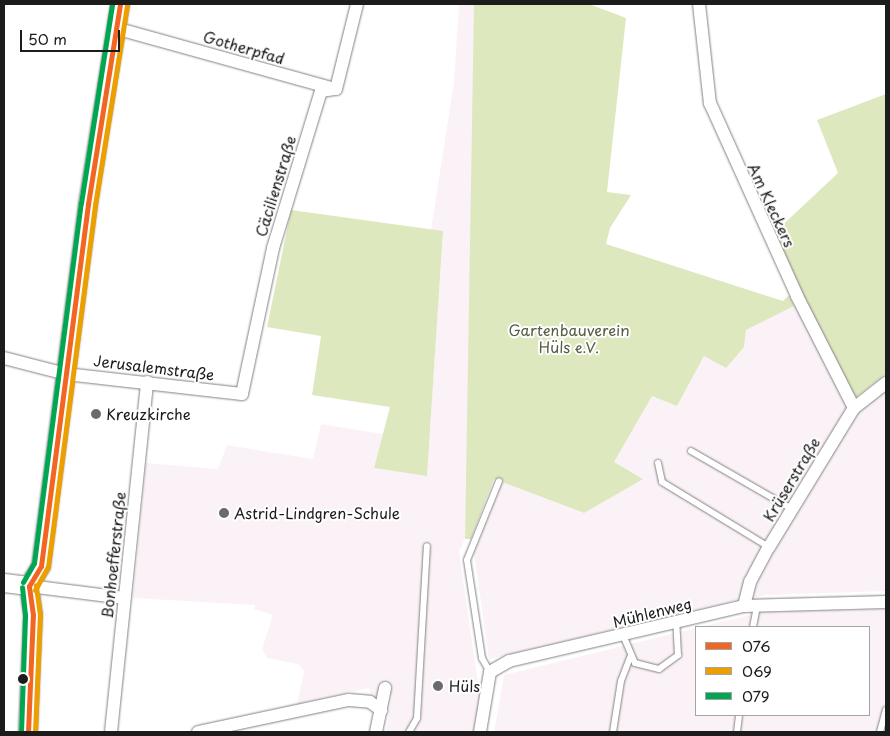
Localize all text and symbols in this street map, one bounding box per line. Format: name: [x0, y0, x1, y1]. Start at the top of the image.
scale bar: [22, 20, 122, 52]
text: 50 m: [28, 27, 67, 50]
street label: Gotherpfad: [201, 27, 287, 67]
street label: Cäcilienstraße: [251, 133, 299, 239]
street label: Am Kleckers: [745, 160, 799, 250]
park label: Gartenbauverein Hüls e.V.: [508, 320, 630, 355]
street label: Jerusalemstraße: [93, 351, 215, 383]
place label: Kreuzkirche: [106, 405, 191, 423]
marker: Kreuzkirche: [90, 408, 102, 420]
street label: Krüserstraße: [759, 434, 823, 524]
street label: Bonhoefferstraße: [97, 491, 129, 619]
place label: Astrid-Lindgren-Schule: [234, 504, 400, 522]
marker: Astrid-Lindgren-Schule: [218, 507, 230, 519]
street label: Mühlenweg: [611, 594, 693, 630]
legend: [695, 626, 870, 716]
text: 076: [742, 634, 770, 657]
text: 069: [742, 659, 772, 682]
unlabelled marker: [18, 674, 28, 684]
place label: Hüls: [449, 677, 480, 695]
marker: Hüls: [431, 679, 445, 693]
text: 079: [742, 684, 770, 707]

